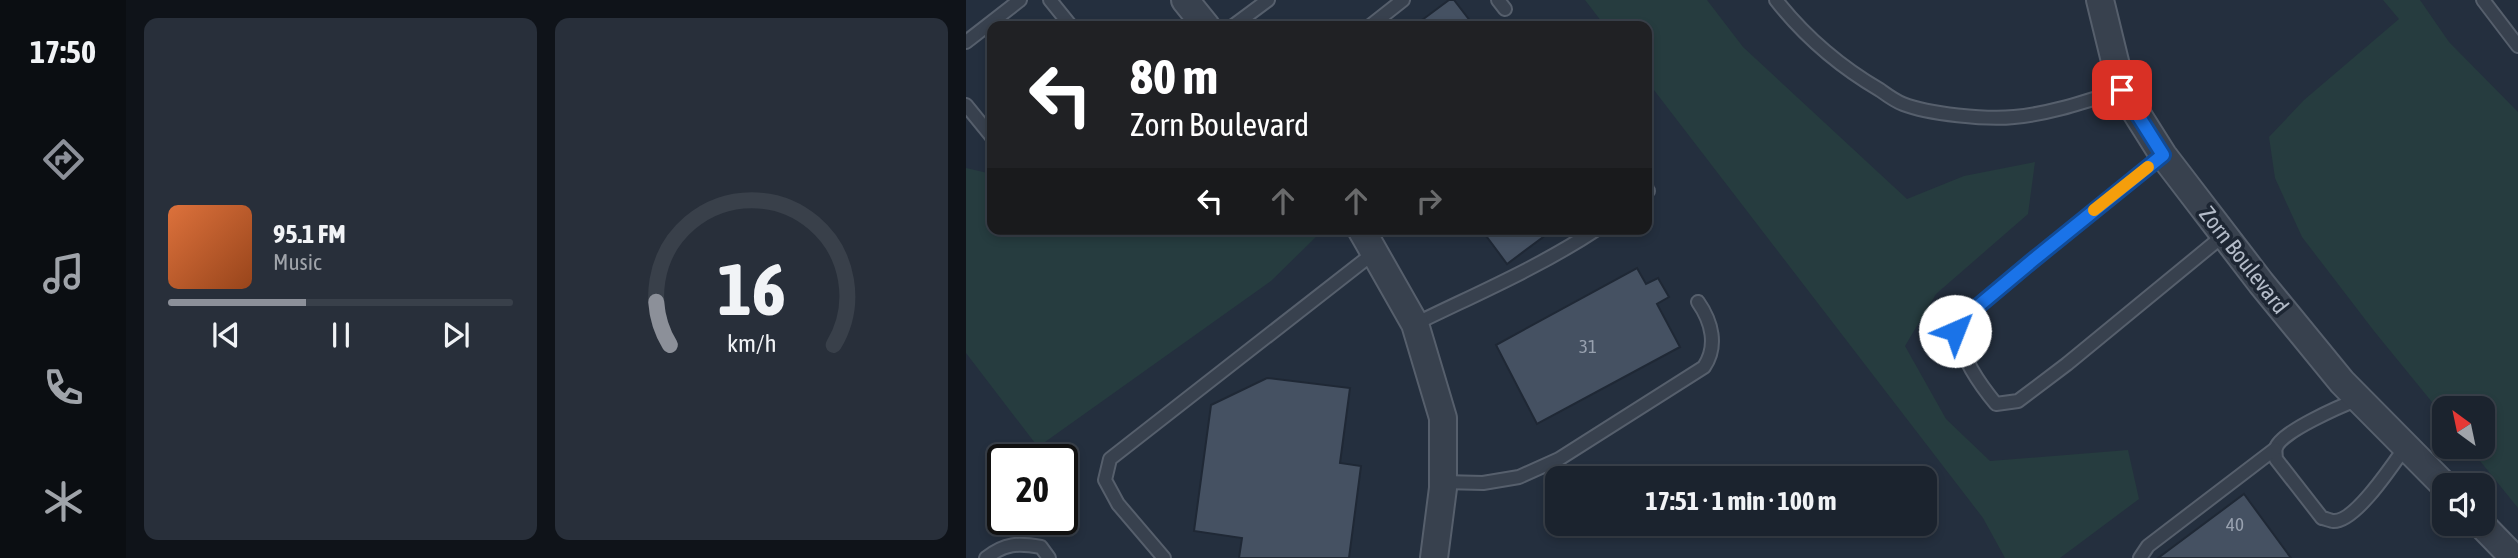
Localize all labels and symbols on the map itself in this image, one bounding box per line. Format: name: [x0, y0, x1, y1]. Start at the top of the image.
pin: [2092, 60, 2152, 120]
street label: Zorn Boulevard: [2194, 201, 2294, 319]
position arrow: [1918, 294, 1992, 368]
house number: 31: [1579, 335, 1597, 357]
north arrow: [2432, 396, 2496, 458]
speed limit sign: 20: [987, 444, 1078, 535]
house number: 40: [2226, 513, 2244, 535]

